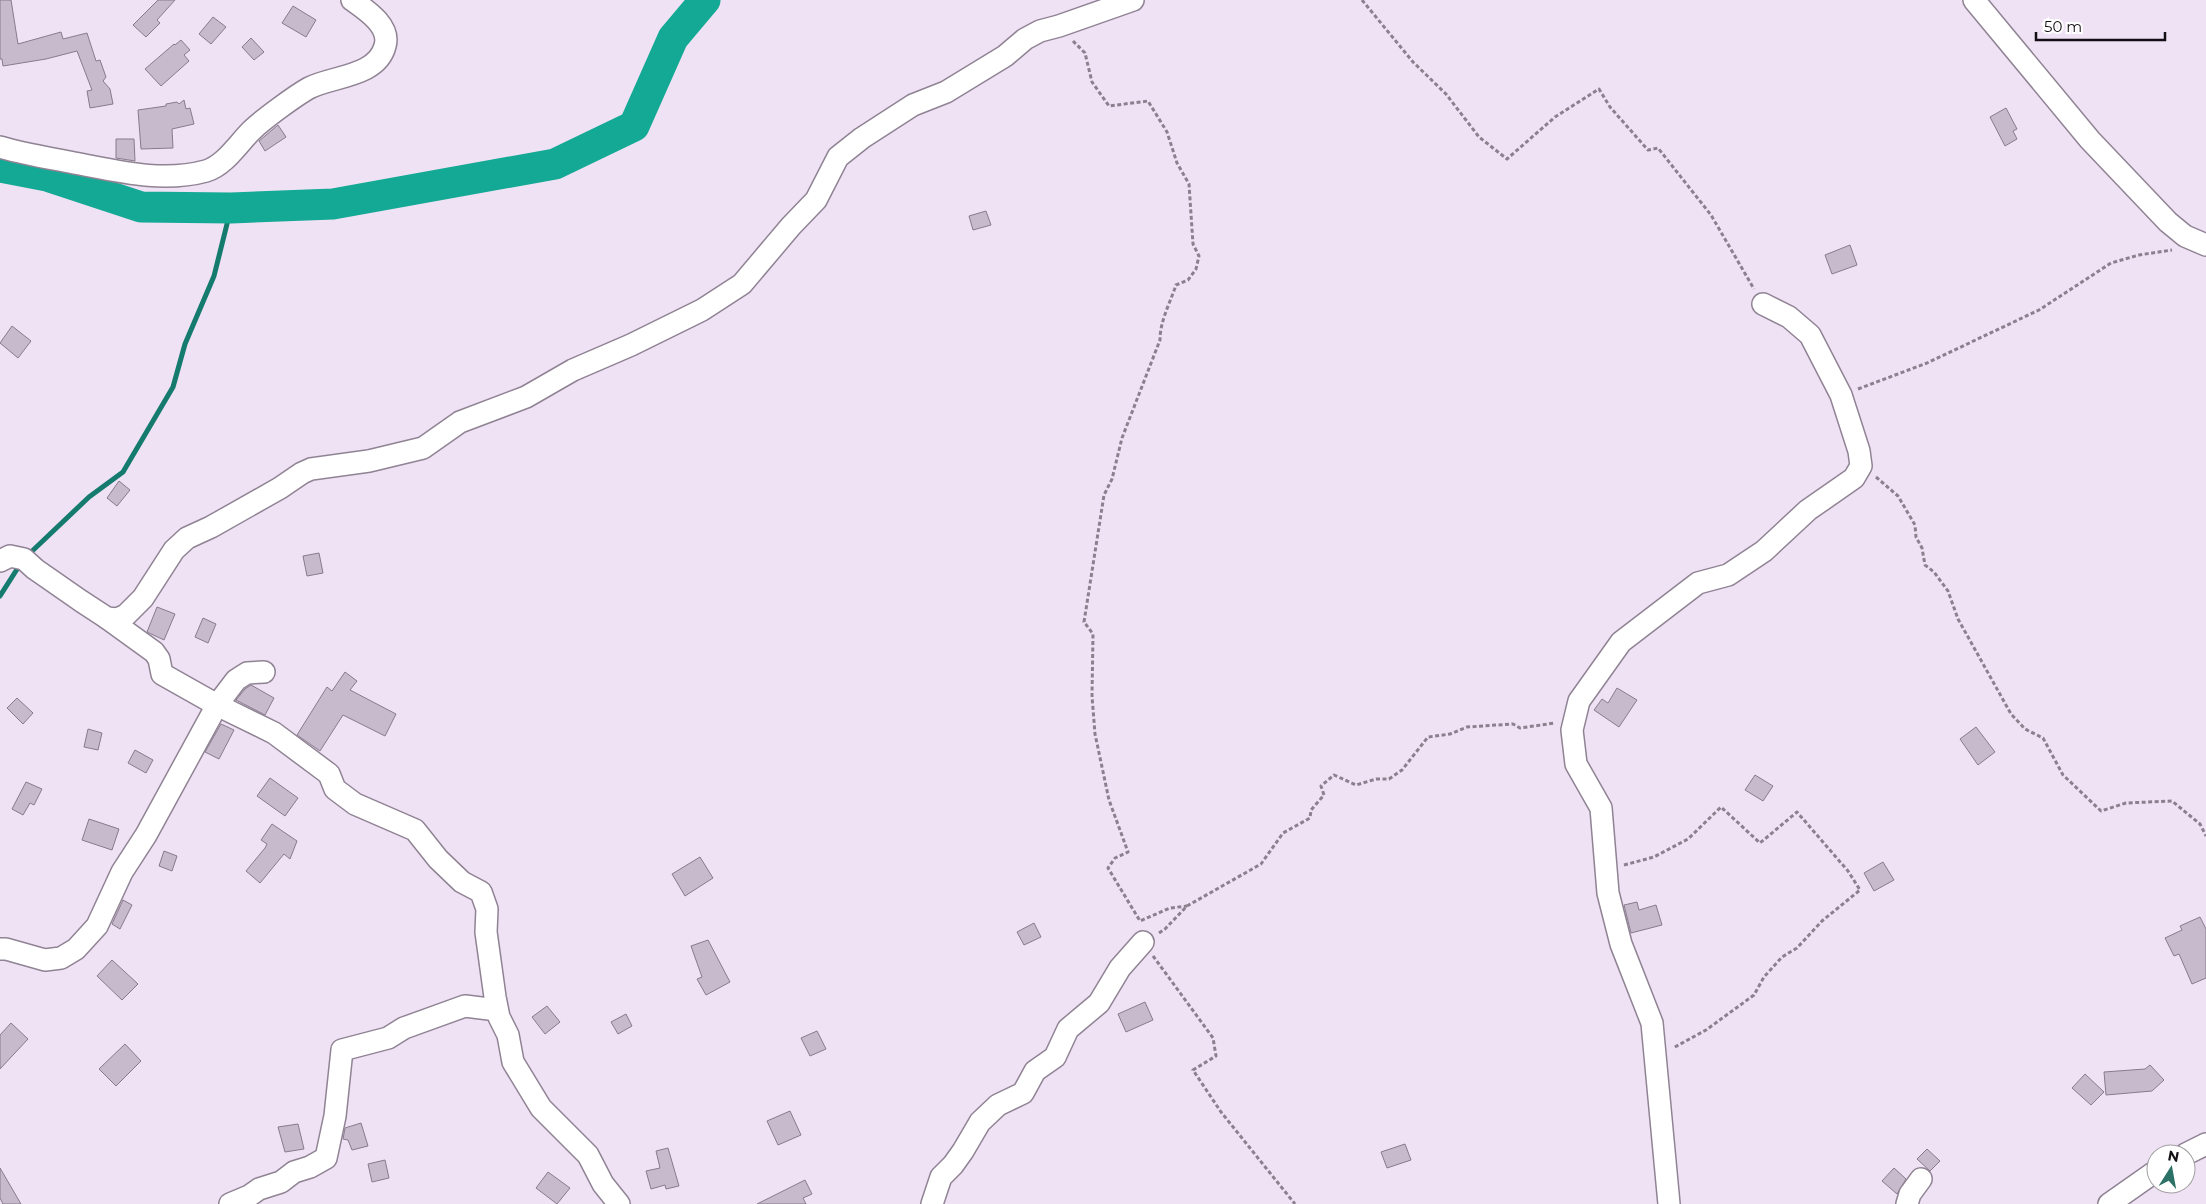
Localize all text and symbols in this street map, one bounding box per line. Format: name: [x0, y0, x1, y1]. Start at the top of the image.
scale bar: [2036, 10, 2165, 42]
text: 50 m: [2044, 17, 2082, 36]
north arrow: [2146, 1144, 2196, 1194]
text: N: [2166, 1146, 2181, 1166]

